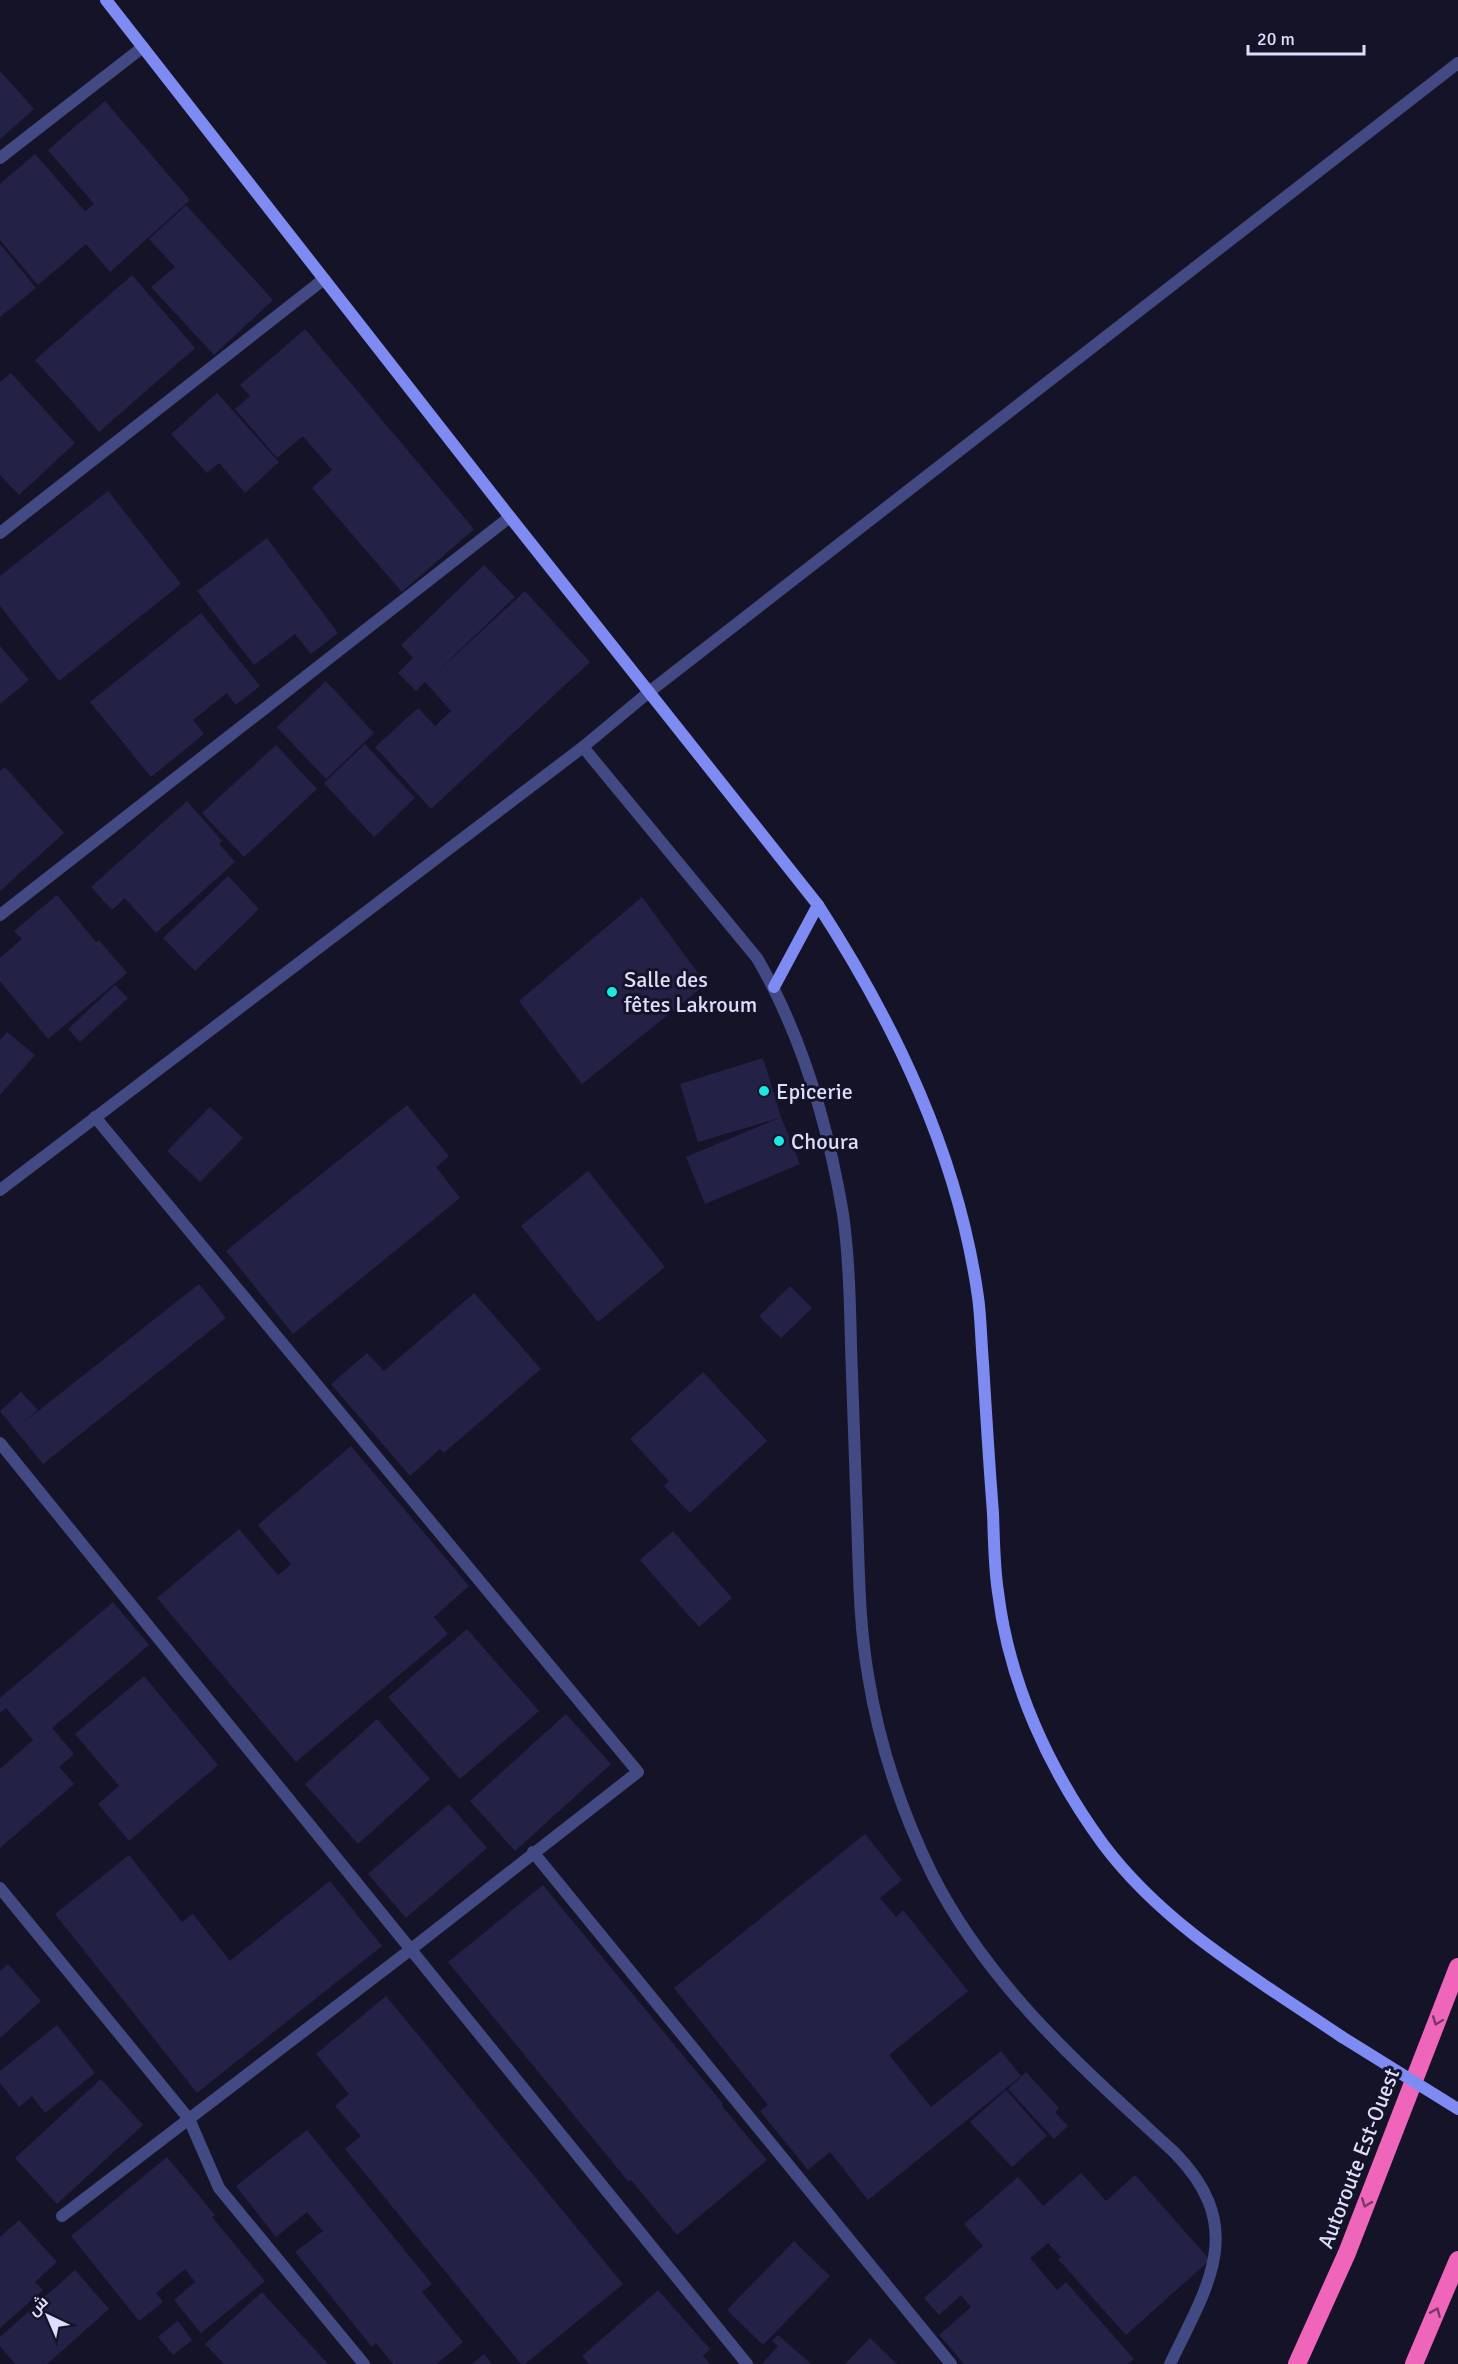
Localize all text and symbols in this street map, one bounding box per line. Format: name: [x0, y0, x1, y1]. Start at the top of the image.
scale bar: [1248, 18, 1364, 56]
text: 20 m: [1257, 28, 1295, 50]
place label: Salle des fêtes Lakroum: [624, 966, 757, 1018]
marker: Salle des fêtes Lakroum: [605, 985, 619, 999]
place label: Epicerie: [776, 1078, 853, 1105]
marker: Epicerie: [757, 1084, 771, 1098]
place label: Choura: [791, 1128, 859, 1155]
marker: Choura: [772, 1134, 786, 1148]
one-way arrow: [1432, 2015, 1444, 2026]
street label: Autoroute Est-Ouest: [1312, 2064, 1405, 2252]
one-way arrow: [1361, 2197, 1373, 2208]
north arrow: [18, 2286, 78, 2346]
text: ش: [24, 2292, 53, 2320]
one-way arrow: [1429, 2308, 1441, 2319]

